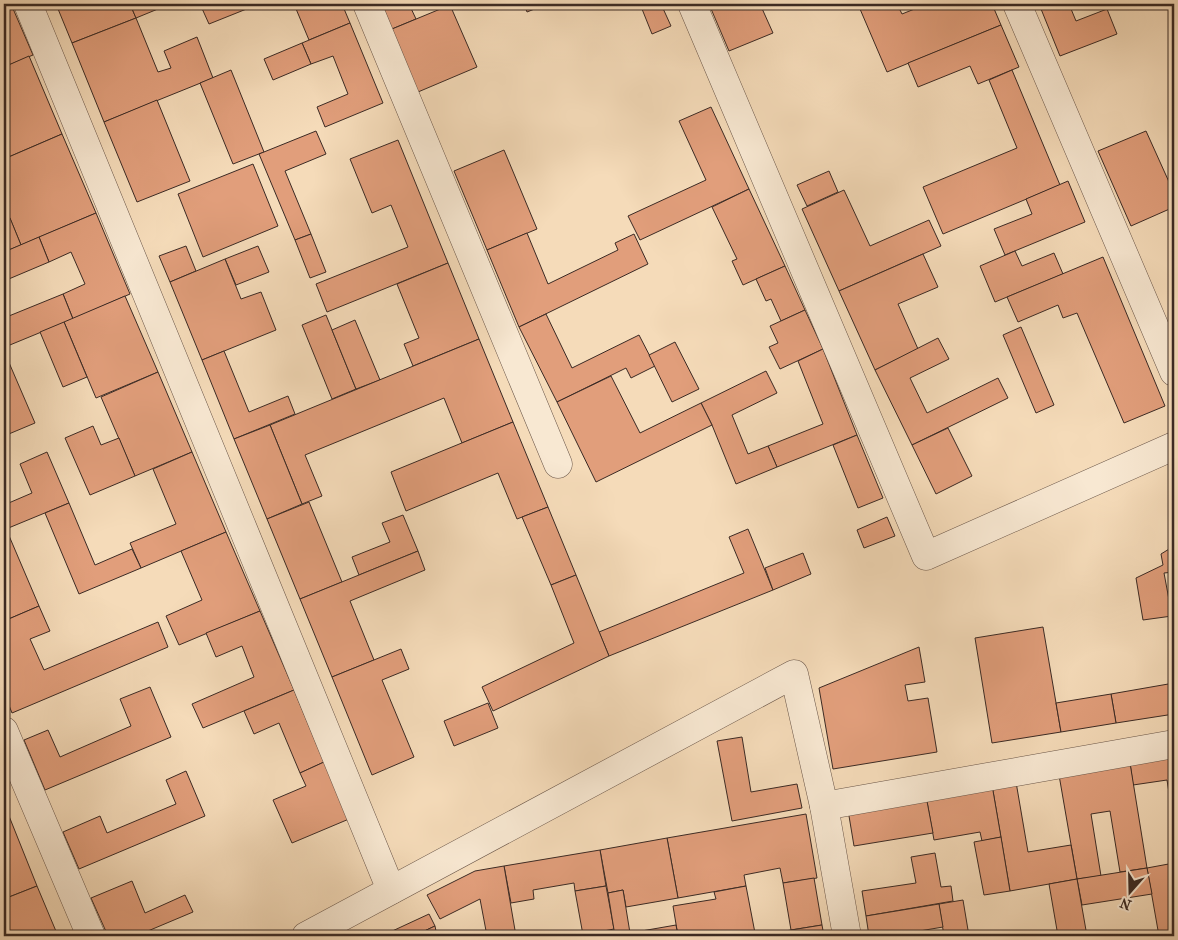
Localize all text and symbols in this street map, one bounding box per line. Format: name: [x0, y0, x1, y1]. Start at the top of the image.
north arrow: [1106, 868, 1156, 918]
text: N: [1117, 894, 1134, 914]

